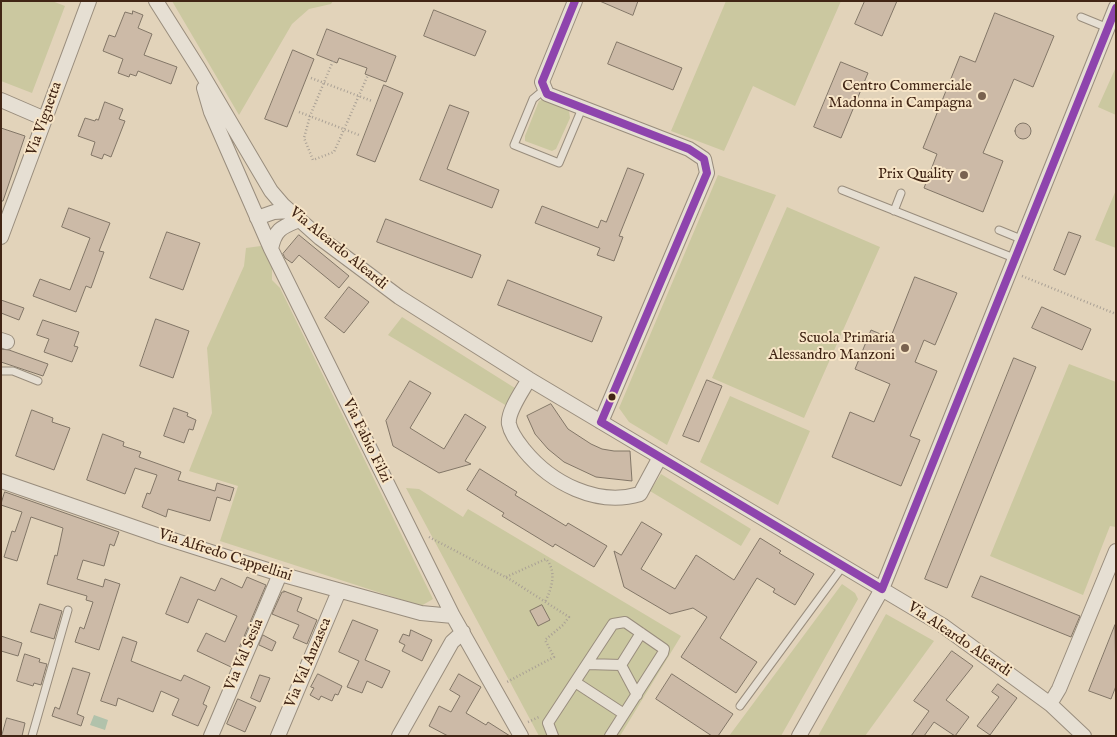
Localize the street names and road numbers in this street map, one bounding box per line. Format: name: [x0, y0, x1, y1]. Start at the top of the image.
street label: Via Vignetta: [23, 80, 67, 158]
street label: Via Aleardo Aleardi: [285, 204, 391, 294]
street label: Via Fabio Filzi: [338, 396, 394, 486]
street label: Via Alfredo Cappellini: [156, 526, 294, 586]
street label: Via Aleardo Aleardi: [904, 599, 1014, 681]
street label: Via Val Anzasca: [282, 615, 336, 711]
street label: Via Val Sesia: [222, 616, 268, 694]

